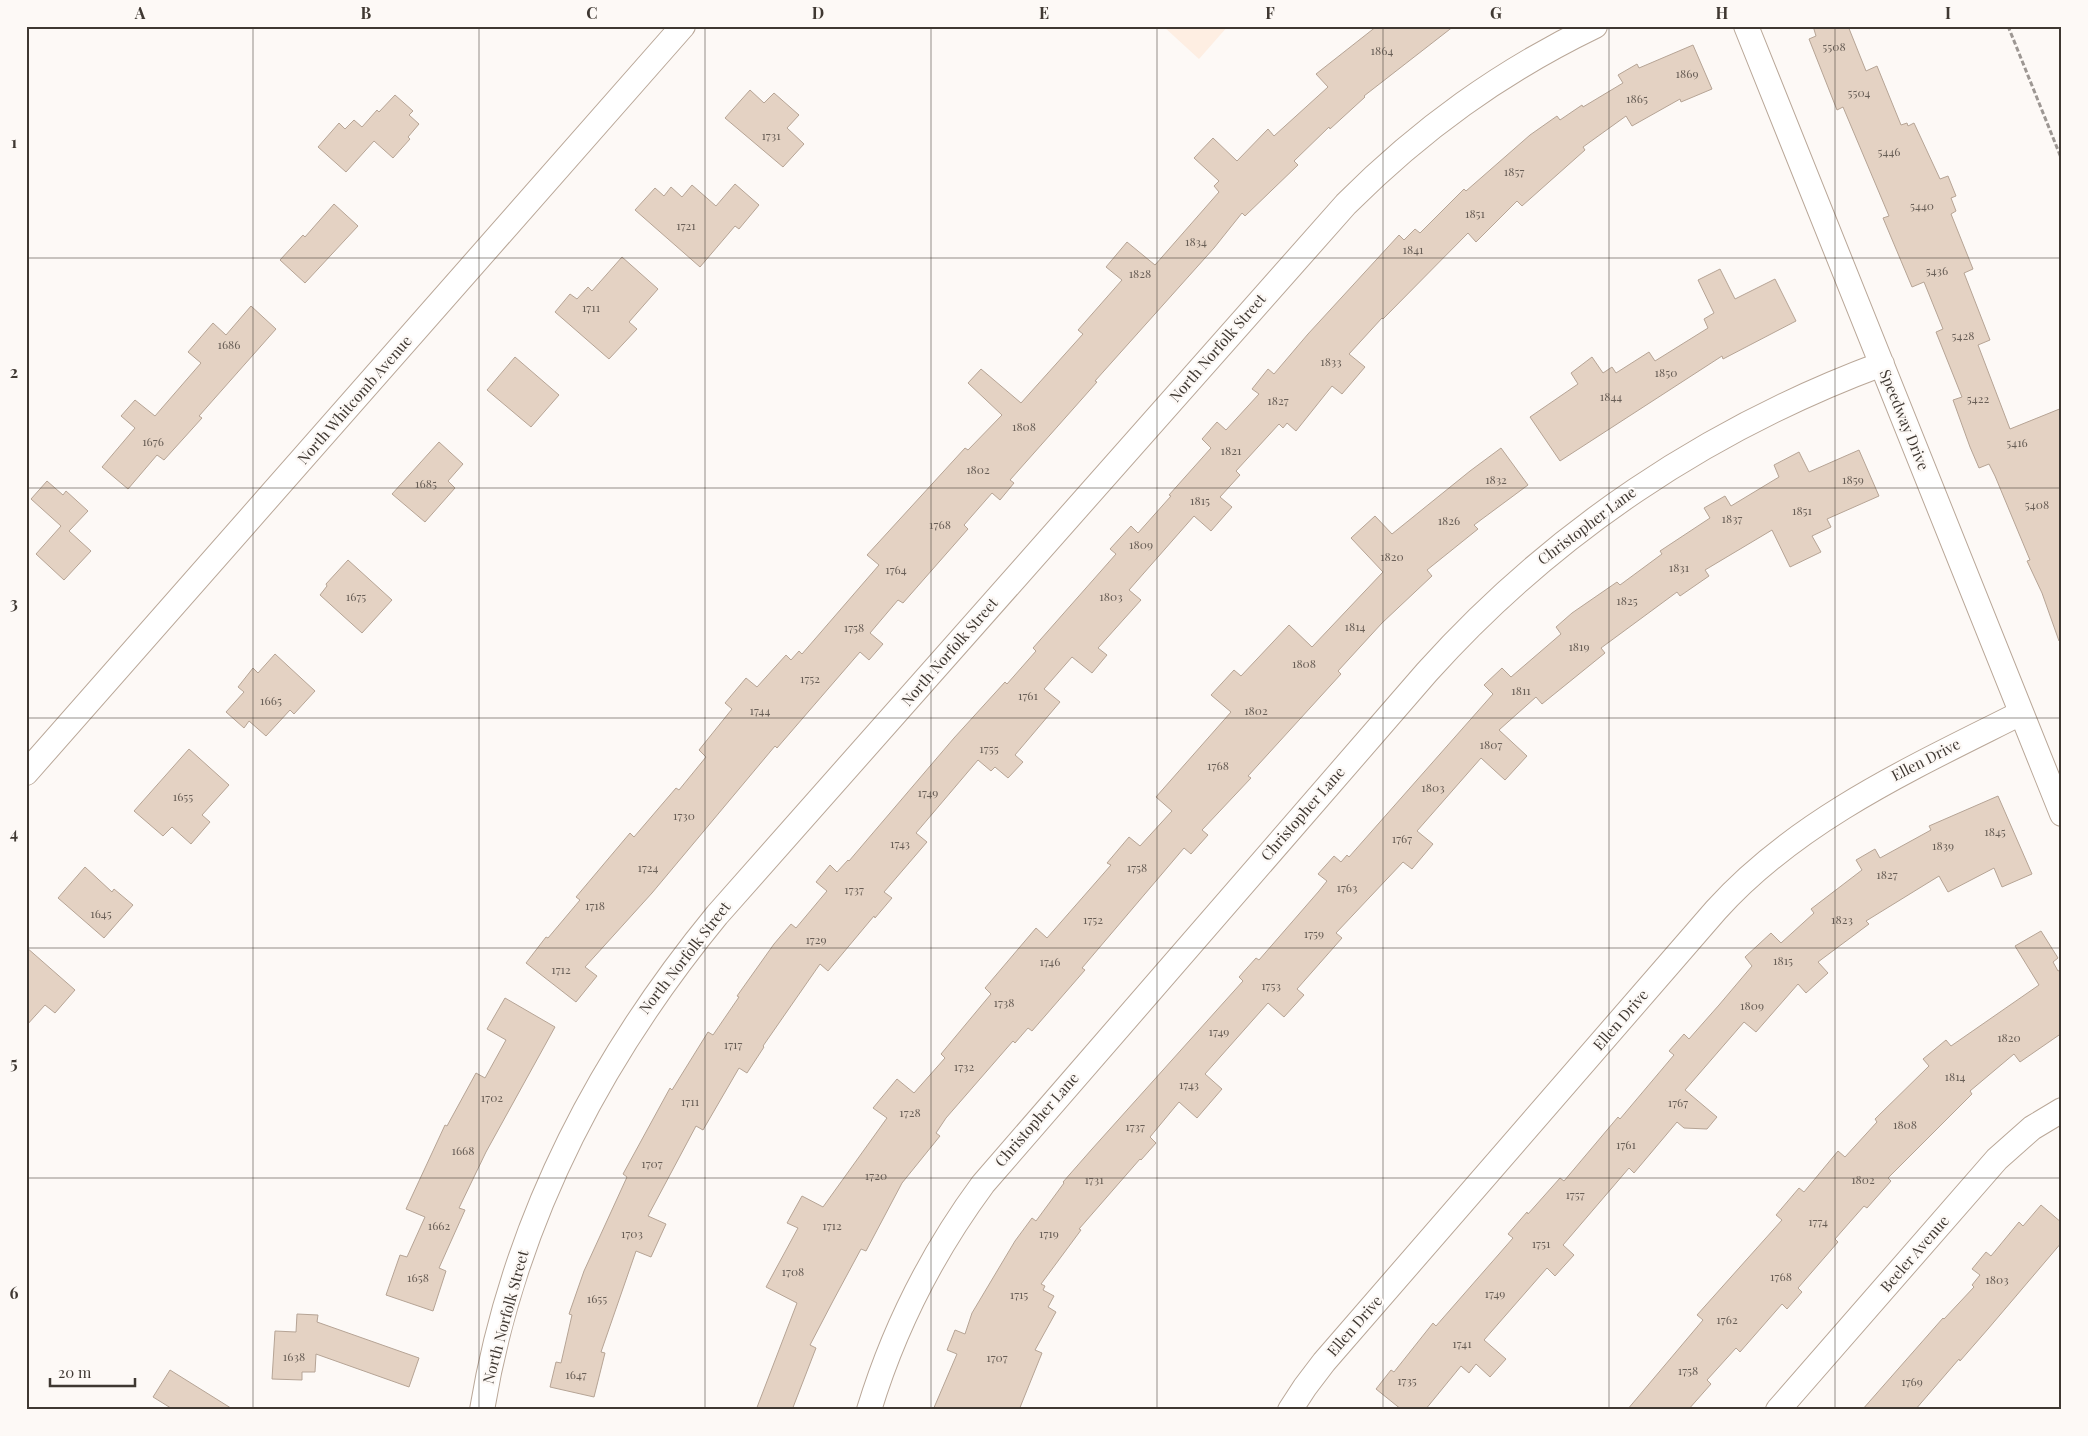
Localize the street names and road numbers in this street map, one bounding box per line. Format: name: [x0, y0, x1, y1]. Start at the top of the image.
street label: North Norfolk Street: [1165, 288, 1270, 406]
street label: North Whitcomb Avenue: [293, 331, 416, 468]
street label: Speedway Drive: [1876, 366, 1934, 473]
street label: Christopher Lane: [1533, 482, 1640, 569]
street label: North Norfolk Street: [897, 592, 1002, 710]
street label: Ellen Drive: [1888, 733, 1963, 785]
street label: Christopher Lane: [1256, 762, 1349, 865]
street label: North Norfolk Street: [634, 897, 735, 1018]
street label: Ellen Drive: [1588, 985, 1652, 1054]
street label: Christopher Lane: [990, 1068, 1083, 1171]
street label: Beeler Avenue: [1875, 1211, 1953, 1296]
street label: North Norfolk Street: [478, 1247, 533, 1386]
street label: Ellen Drive: [1322, 1291, 1386, 1360]

